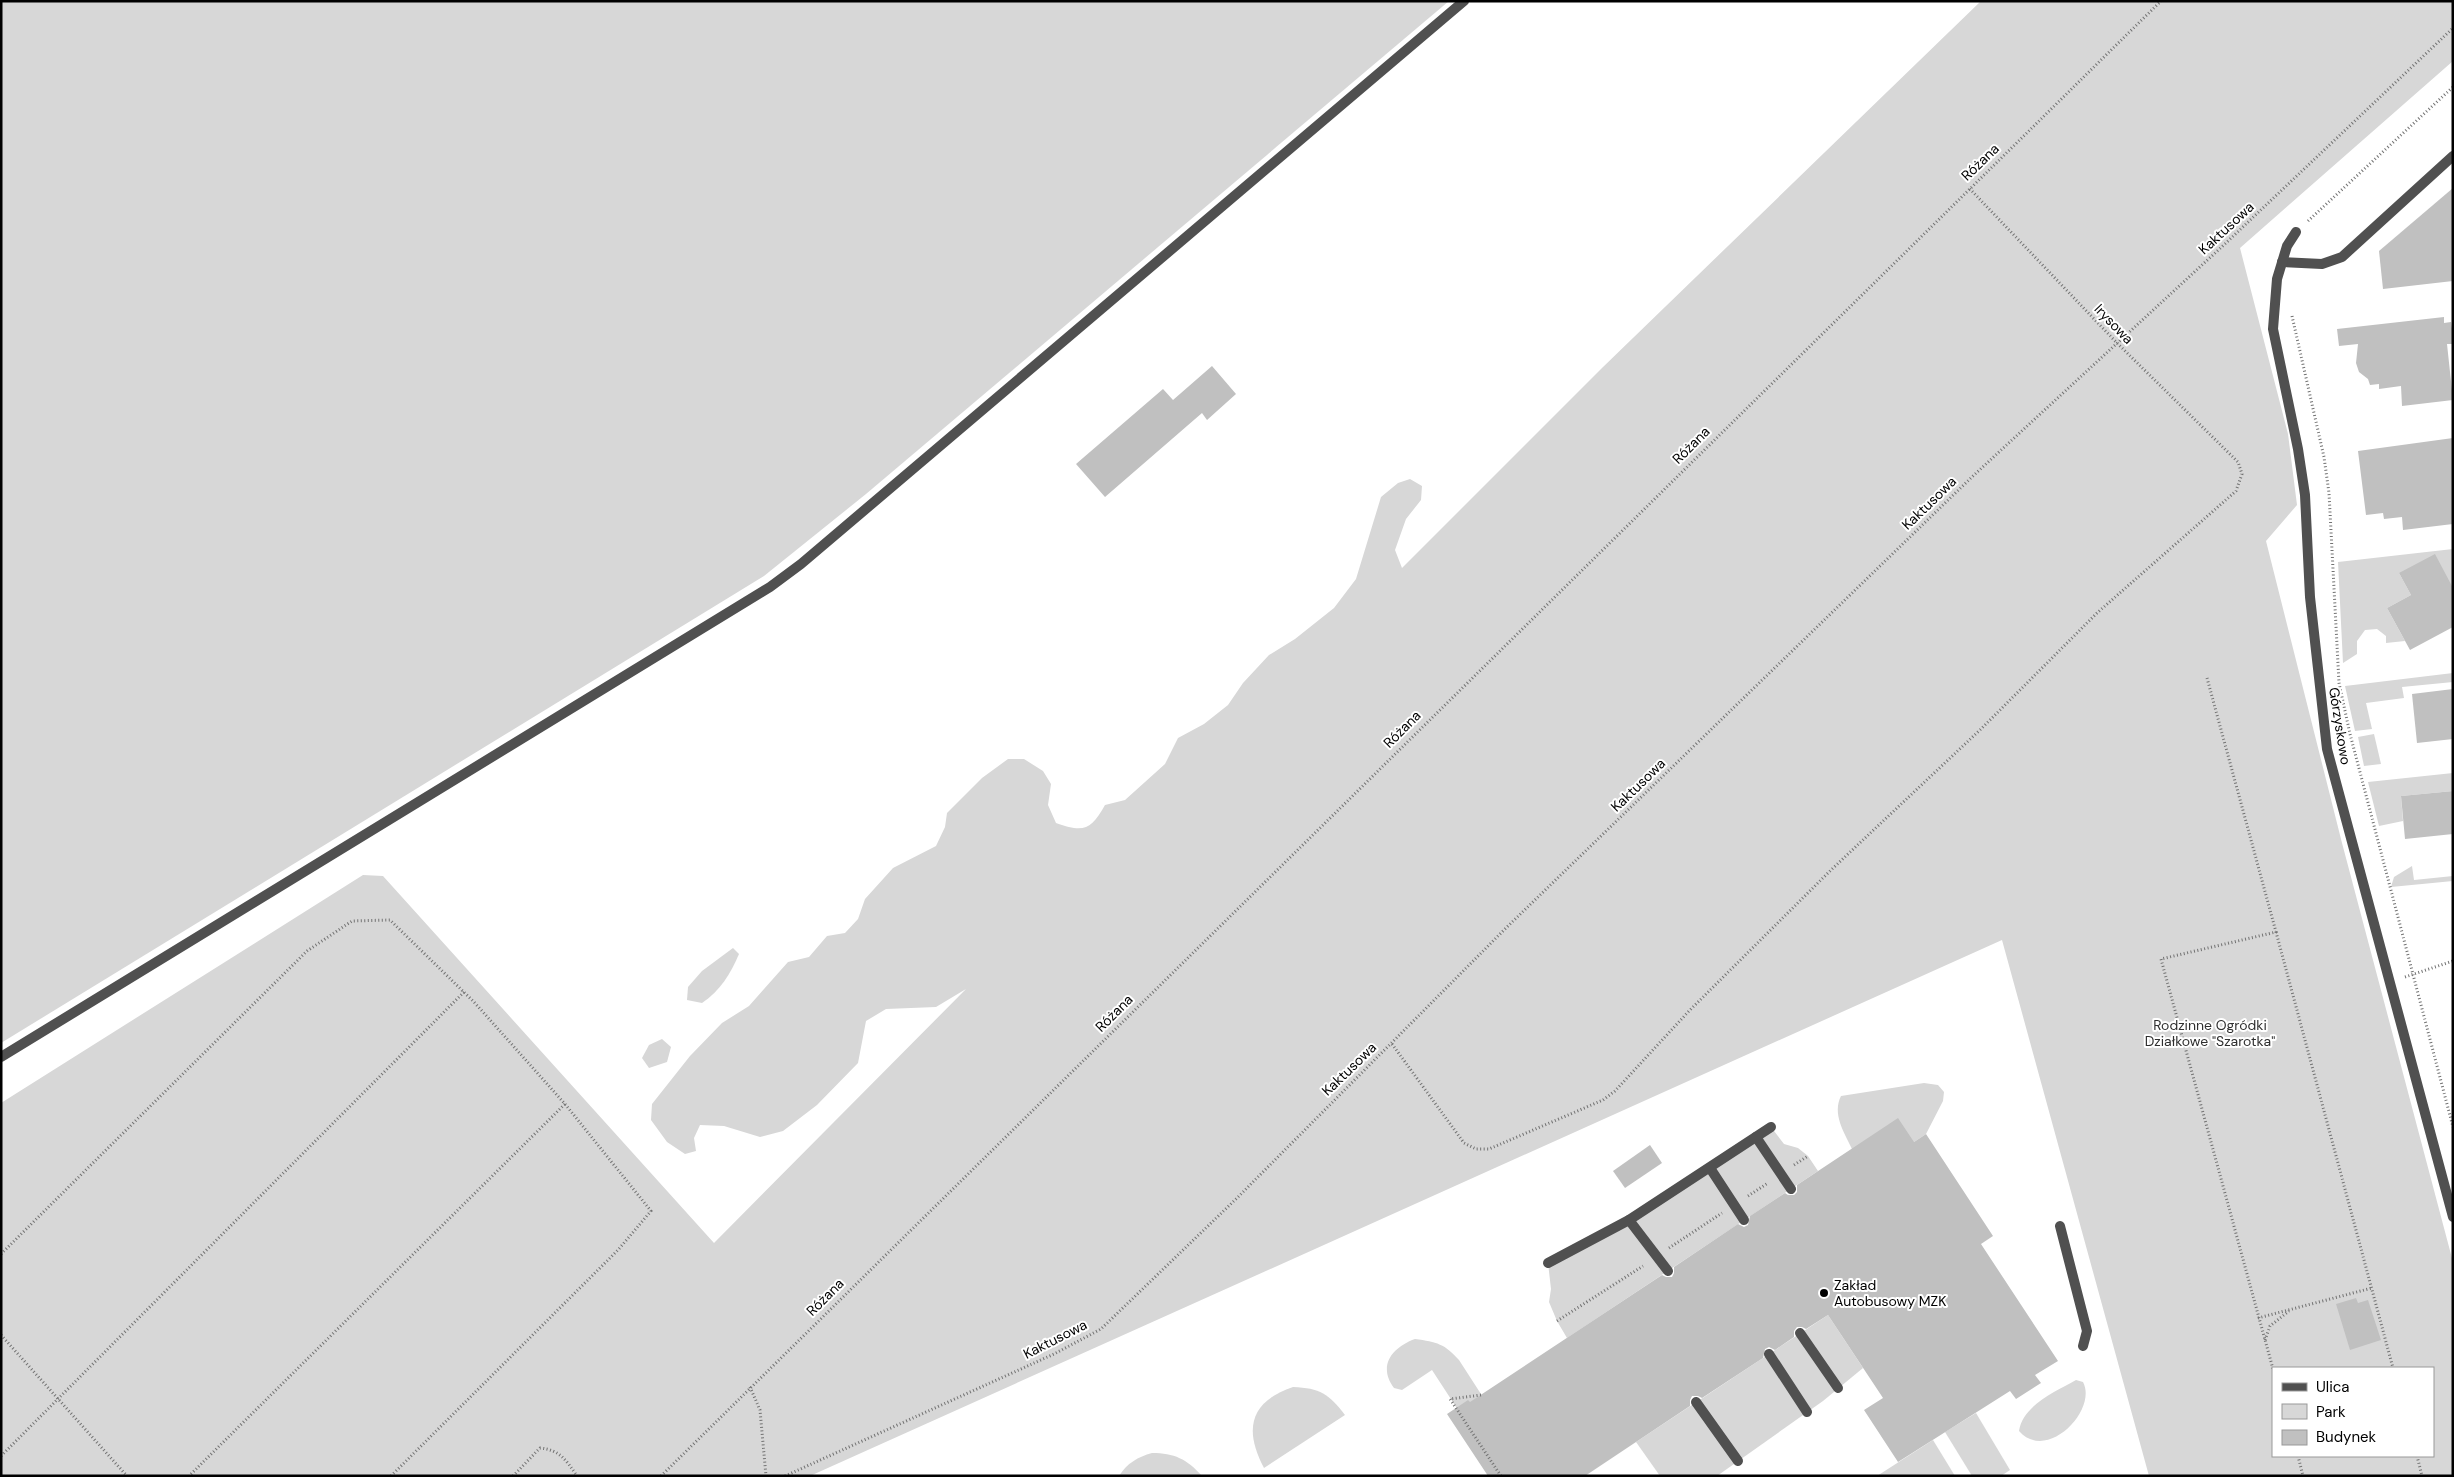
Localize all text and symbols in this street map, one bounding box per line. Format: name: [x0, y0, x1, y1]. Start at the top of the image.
street label: Różana: [1957, 140, 2003, 184]
street label: Kaktusowa: [2195, 198, 2257, 258]
street label: Irysowa: [2091, 300, 2137, 348]
street label: Różana: [1668, 422, 1714, 468]
street label: Kaktusowa: [1898, 473, 1960, 533]
street label: Górzyskowo: [2325, 686, 2355, 766]
street label: Różana: [1379, 706, 1425, 752]
street label: Kaktusowa: [1607, 755, 1669, 815]
street label: Różana: [1091, 990, 1137, 1036]
park label: Rodzinne Ogródki Działkowe "Szarotka": [2145, 1016, 2275, 1050]
street label: Kaktusowa: [1318, 1039, 1380, 1099]
street label: Różana: [802, 1274, 848, 1320]
place label: Zakład Autobusowy MZK: [1834, 1276, 1946, 1310]
marker: Zakład Autobusowy MZK: [1818, 1287, 1830, 1299]
street label: Kaktusowa: [1020, 1315, 1090, 1363]
legend: [2272, 1367, 2434, 1457]
text: Ulica: [2316, 1377, 2350, 1397]
text: Park: [2316, 1402, 2346, 1422]
text: Budynek: [2316, 1427, 2377, 1447]

